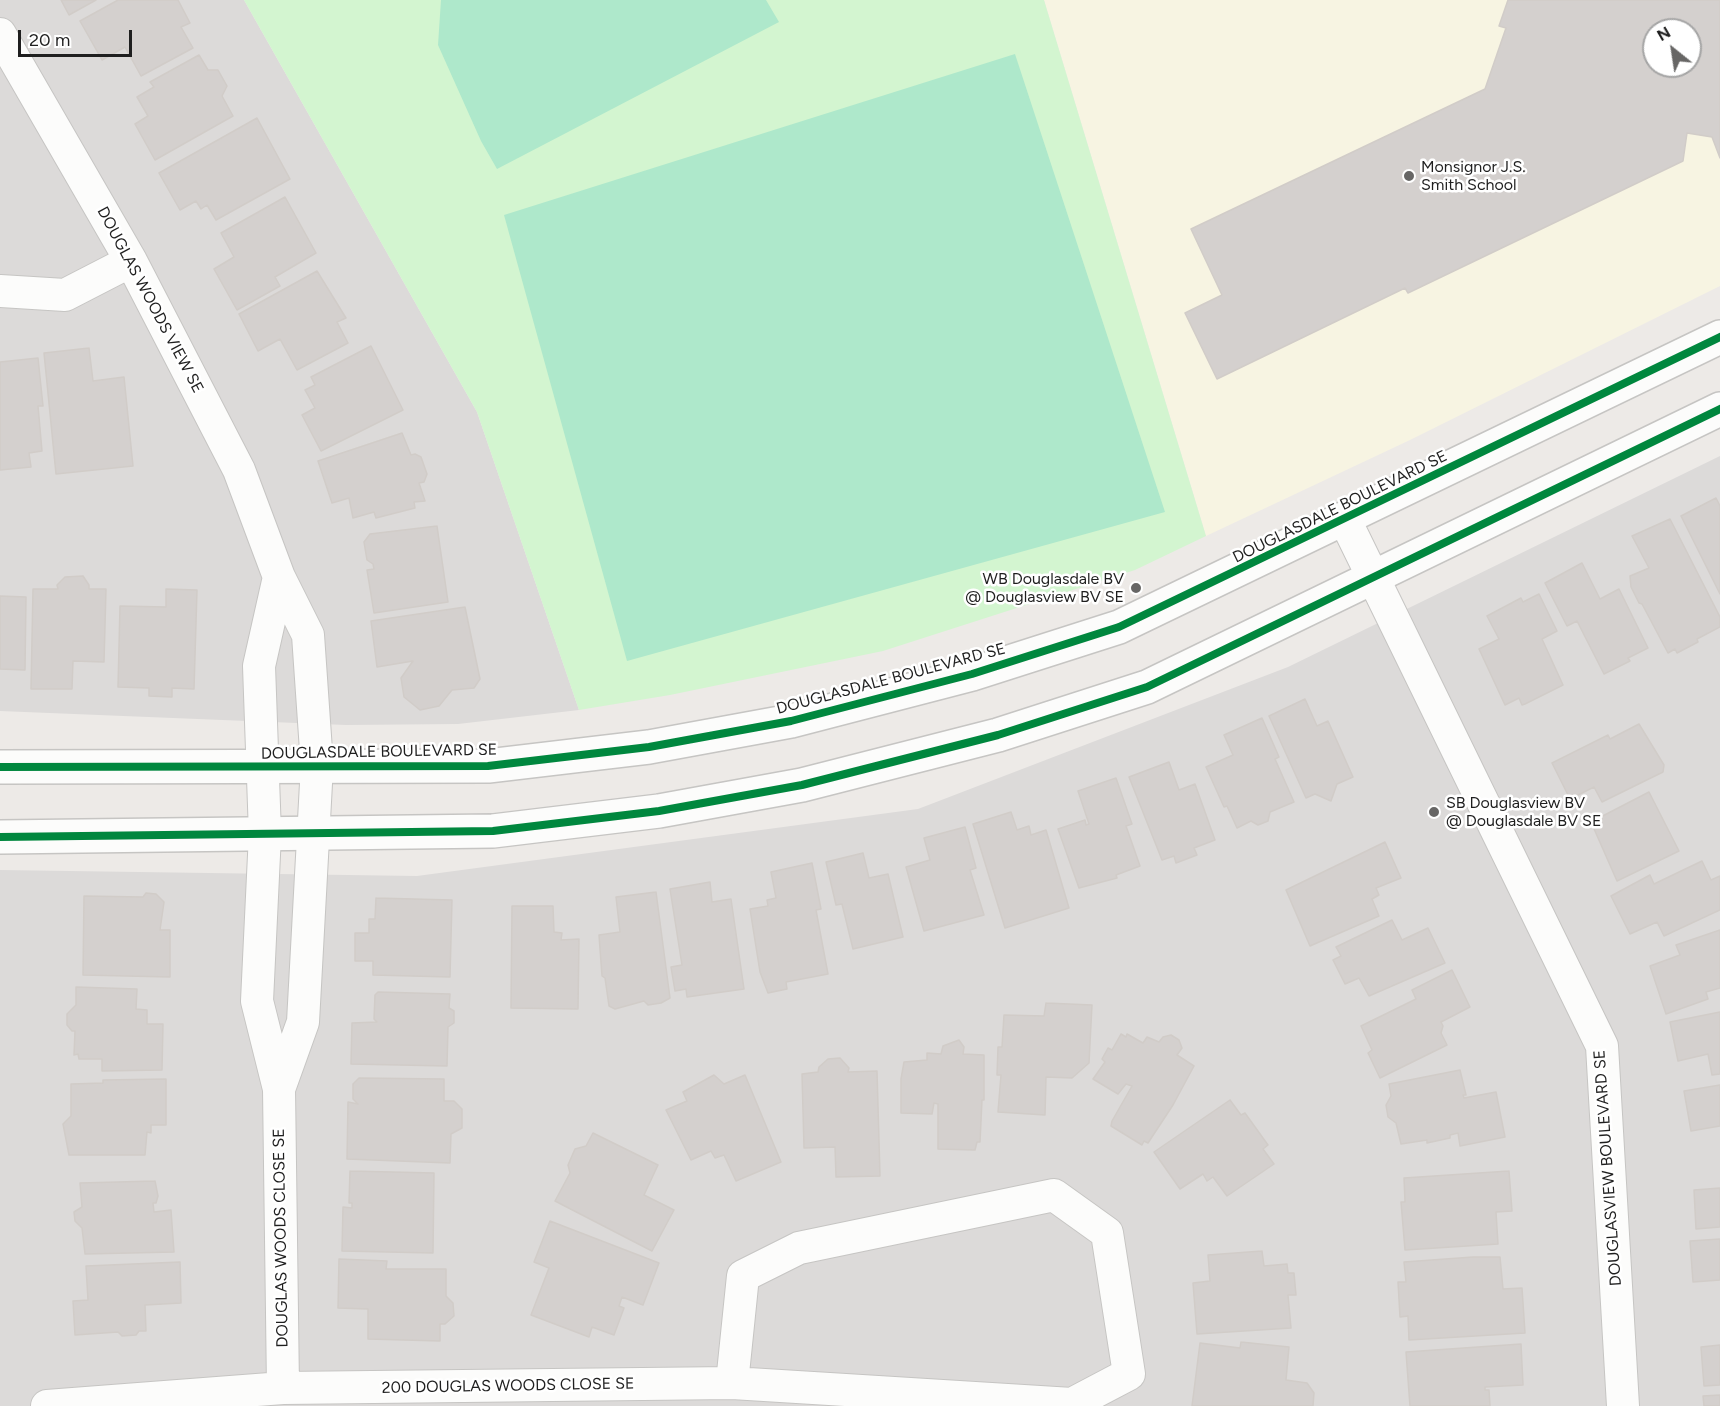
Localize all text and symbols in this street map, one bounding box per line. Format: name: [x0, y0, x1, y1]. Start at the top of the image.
scale bar: [21, 18, 135, 56]
north arrow: [1642, 18, 1702, 78]
text: N: [1654, 22, 1674, 45]
text: 20 m: [29, 29, 70, 51]
place label: Monsignor J.S. Smith School: [1421, 157, 1526, 195]
marker: Monsignor J.S. Smith School: [1402, 169, 1416, 183]
street label: DOUGLAS WOODS VIEW SE: [93, 204, 207, 396]
street label: DOUGLASDALE BOULEVARD SE: [1230, 447, 1450, 567]
place label: WB Douglasdale BV @ Douglasview BV SE: [965, 569, 1124, 607]
marker: WB Douglasdale BV @ Douglasview BV SE: [1129, 581, 1143, 595]
street label: DOUGLASDALE BOULEVARD SE: [774, 639, 1008, 719]
street label: DOUGLASDALE BOULEVARD SE: [261, 740, 497, 764]
place label: SB Douglasview BV @ Douglasdale BV SE: [1446, 793, 1601, 831]
marker: SB Douglasview BV @ Douglasdale BV SE: [1427, 805, 1441, 819]
street label: DOUGLASVIEW BOULEVARD SE: [1590, 1049, 1626, 1287]
street label: DOUGLAS WOODS CLOSE SE: [269, 1128, 293, 1348]
street label: 200 DOUGLAS WOODS CLOSE SE: [381, 1374, 635, 1398]

